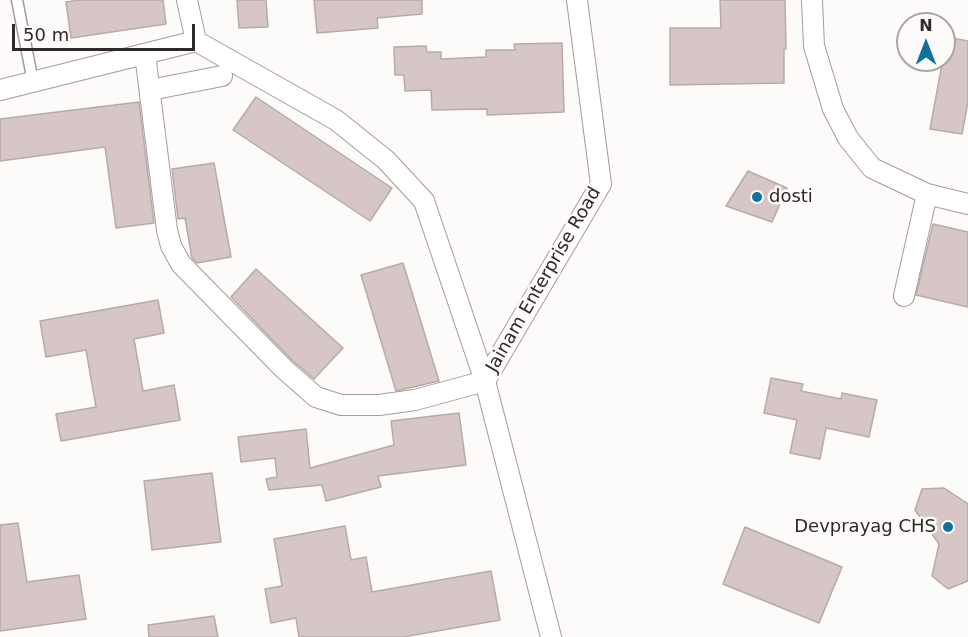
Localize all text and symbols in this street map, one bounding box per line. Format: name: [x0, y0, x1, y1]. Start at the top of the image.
scale bar: [15, 12, 198, 50]
north arrow: [896, 12, 956, 72]
text: N: [919, 16, 933, 35]
text: 50 m: [23, 24, 69, 45]
street label: Jainam Enterprise Road: [482, 183, 606, 377]
place label: dosti: [769, 186, 813, 208]
marker: dosti: [750, 190, 764, 204]
place label: Devprayag CHS: [794, 516, 936, 538]
marker: Devprayag CHS: [941, 520, 955, 534]

